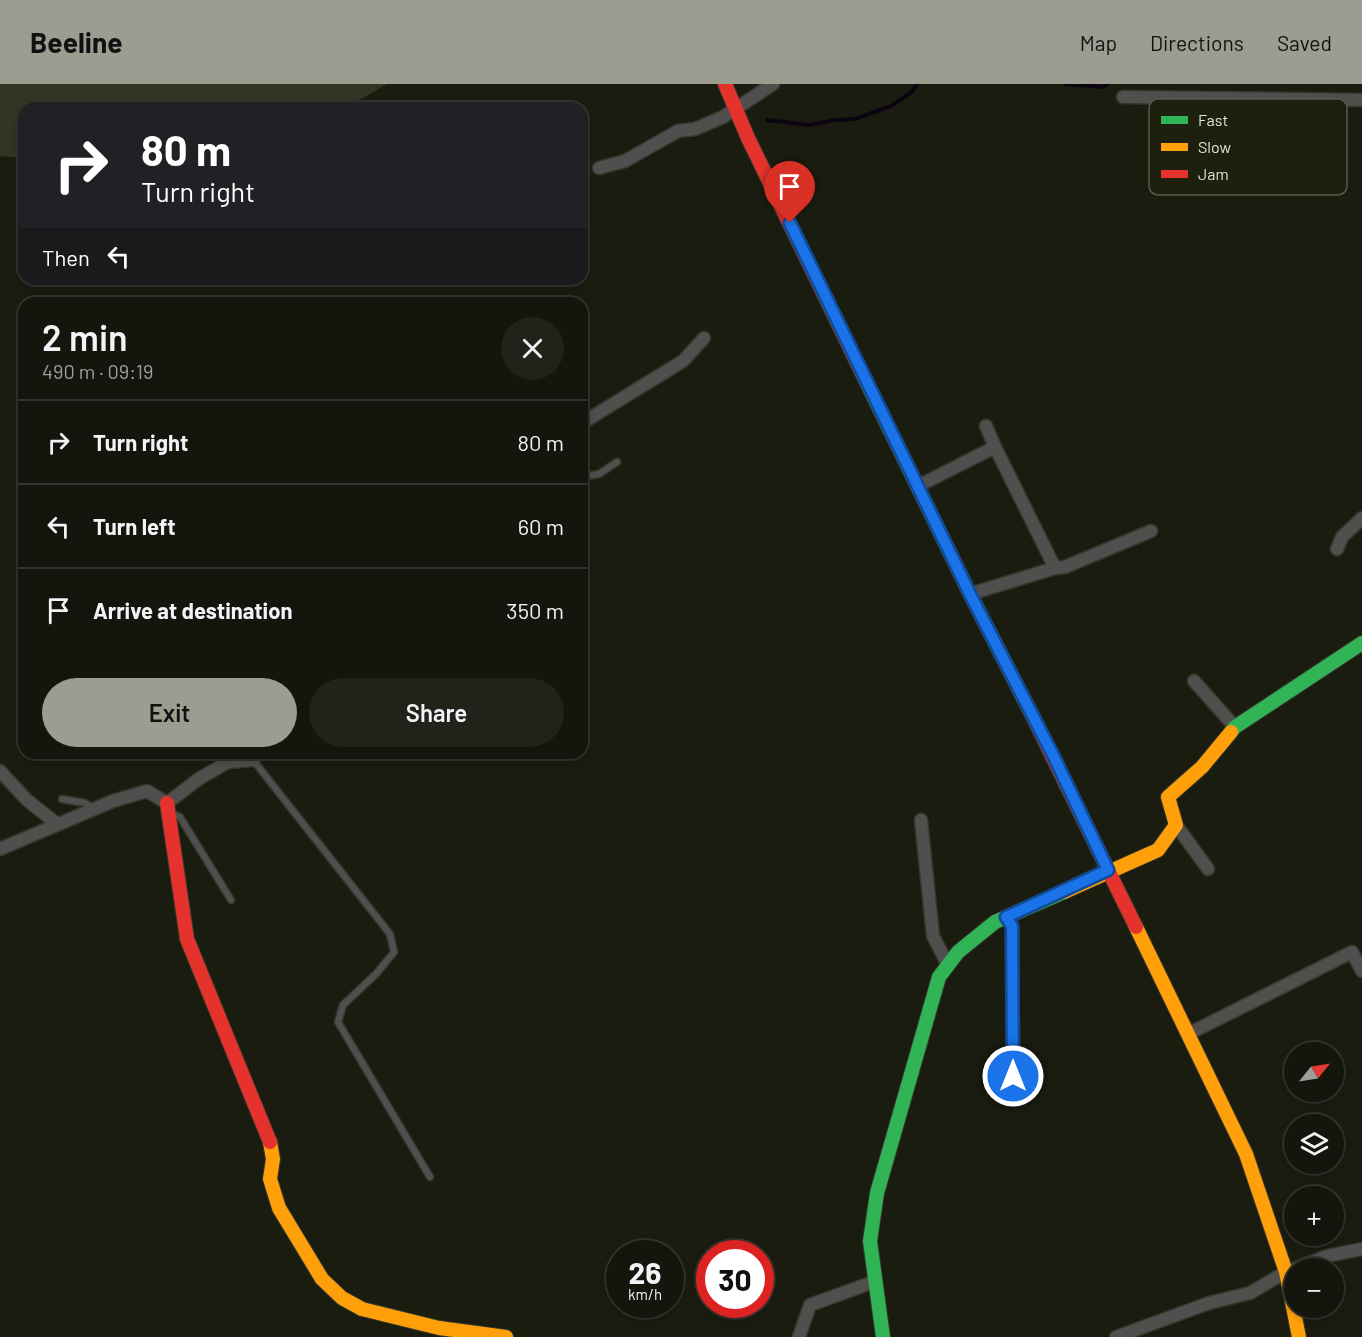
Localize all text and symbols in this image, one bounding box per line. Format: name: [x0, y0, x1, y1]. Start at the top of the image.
text: Beeline: [30, 25, 122, 59]
text: Map: [1080, 30, 1117, 55]
text: Directions: [1150, 30, 1244, 55]
text: Saved: [1277, 30, 1332, 55]
legend: [1149, 99, 1347, 195]
text: Fast: [1198, 110, 1228, 129]
text: 80 m: [141, 124, 231, 174]
icon: right: [42, 126, 120, 204]
text: Slow: [1198, 137, 1231, 156]
pin: [764, 161, 815, 223]
text: Jam: [1198, 164, 1229, 183]
icon: arrive: [773, 170, 806, 203]
text: Turn right: [141, 175, 255, 207]
icon: left: [102, 240, 135, 273]
text: Then: [42, 244, 90, 270]
text: 2 min: [42, 315, 128, 358]
button: close: [501, 317, 564, 380]
text: 490 m · 09:19: [42, 359, 153, 383]
icon: right: [42, 426, 75, 459]
text: Turn right: [93, 429, 188, 455]
text: 80 m: [518, 429, 564, 455]
icon: left: [42, 510, 75, 543]
text: Turn left: [93, 513, 176, 539]
text: 60 m: [518, 513, 564, 539]
icon: arrive: [42, 594, 75, 627]
text: Arrive at destination: [93, 597, 292, 623]
text: 350 m: [506, 597, 564, 623]
button: Exit: [42, 678, 297, 747]
button: Share: [309, 678, 564, 747]
north arrow: [1284, 1042, 1344, 1102]
map controls: [1284, 1042, 1344, 1318]
position arrow: [981, 1044, 1045, 1108]
button: layers: [1284, 1114, 1344, 1174]
button: +: [1284, 1186, 1344, 1246]
speed limit sign: 30: [696, 1240, 774, 1318]
text: 26: [629, 1254, 661, 1290]
button: −: [1284, 1258, 1344, 1318]
text: km/h: [628, 1285, 662, 1303]

